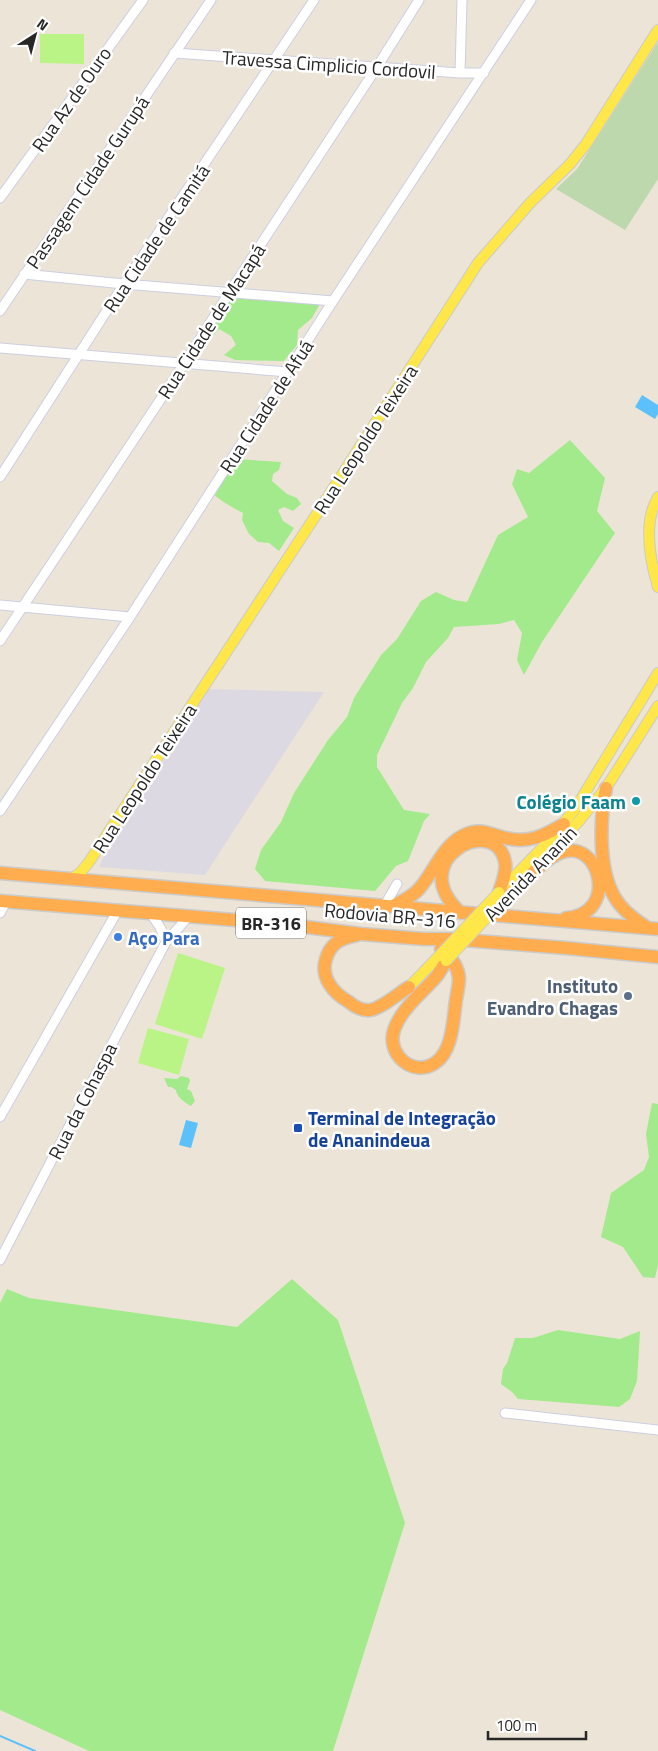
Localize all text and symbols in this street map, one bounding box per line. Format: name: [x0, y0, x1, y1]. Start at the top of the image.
north arrow: [10, 10, 60, 60]
text: N: [33, 13, 53, 35]
street label: Rua Az de Ouro: [24, 41, 118, 157]
street label: Travessa Cimplicio Cordovil: [221, 42, 437, 86]
street label: Passagem Cidade Gurupá: [18, 89, 156, 274]
street label: Rua Cidade de Camitá: [96, 158, 217, 318]
street label: Rua Cidade de Macapá: [150, 237, 272, 404]
street label: Rua Cidade de Afuá: [212, 333, 320, 479]
street label: Rua Leopoldo Teixeira: [306, 358, 425, 519]
street label: Rua Leopoldo Teixeira: [85, 697, 204, 858]
place label: Colégio Faam: [516, 787, 626, 816]
marker: Colégio Faam: [630, 795, 642, 807]
street label: Avenida Ananin: [477, 819, 583, 927]
street label: Rodovia BR-316: [323, 895, 457, 935]
road number: BR-316: [236, 908, 306, 938]
place label: Aço Para: [128, 923, 200, 952]
marker: Aço Para: [112, 931, 124, 943]
place label: Instituto Evandro Chagas: [487, 971, 618, 1022]
marker: Instituto Evandro Chagas: [622, 990, 634, 1002]
street label: Rua da Cohaspa: [40, 1037, 124, 1164]
place label: Terminal de Integração de Ananindeua: [308, 1103, 496, 1154]
marker: Terminal de Integração de Ananindeua: [292, 1122, 304, 1134]
scale bar: [488, 1708, 586, 1740]
text: 100 m: [496, 1714, 537, 1737]

